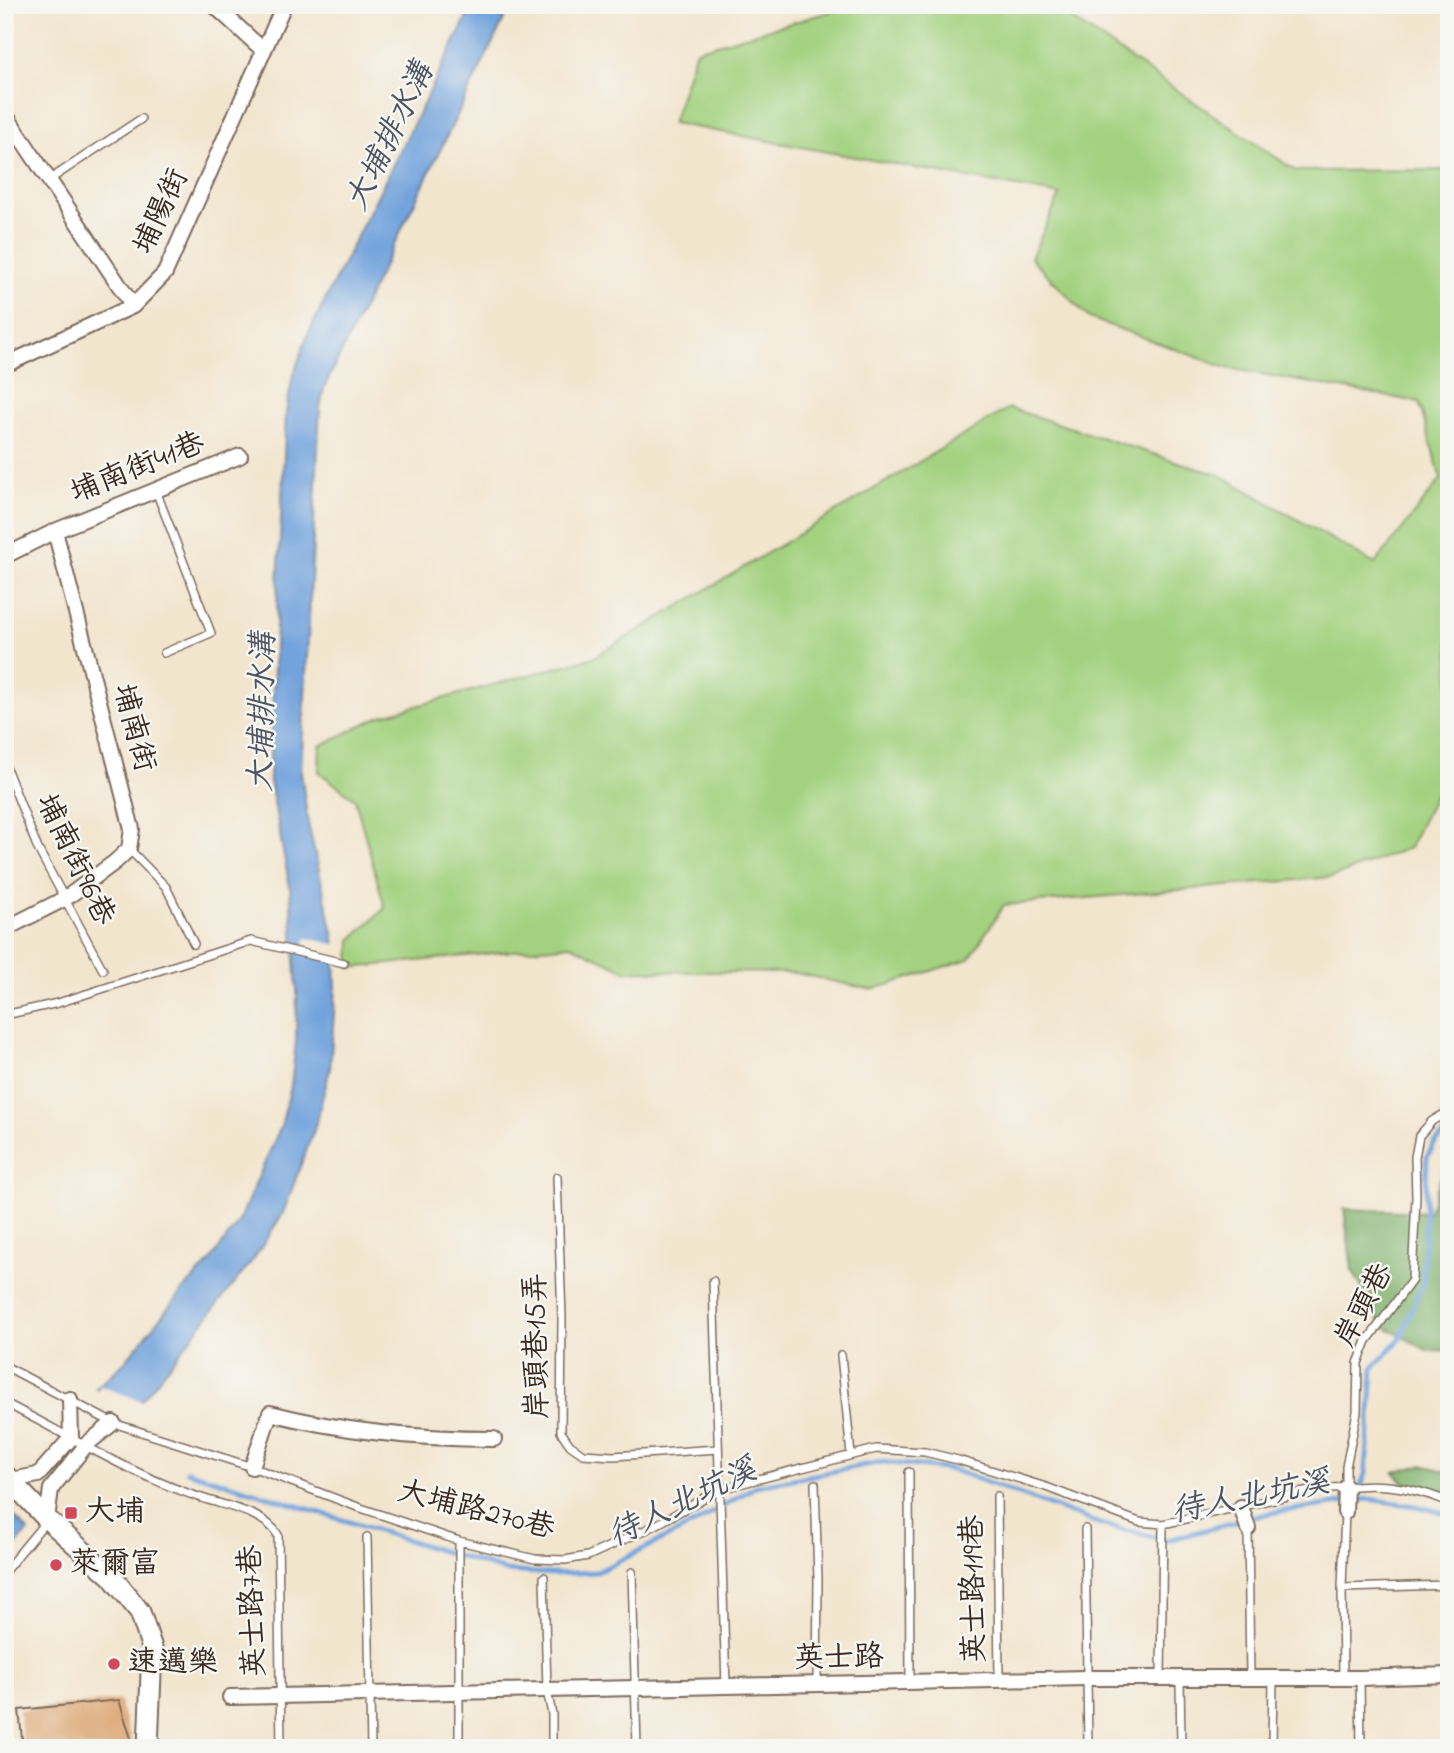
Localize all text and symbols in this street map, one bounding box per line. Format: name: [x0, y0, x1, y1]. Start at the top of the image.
water label: 大埔排水溝: [335, 52, 449, 219]
street label: 埔陽街: [123, 162, 201, 262]
street label: 埔南街41巷: [64, 422, 212, 516]
water label: 大埔排水溝: [239, 629, 289, 792]
street label: 埔南街: [100, 679, 166, 777]
street label: 埔南街96巷: [23, 786, 125, 934]
street label: 岸頭巷: [1324, 1256, 1406, 1356]
street label: 岸頭巷15弄: [515, 1272, 561, 1420]
water label: 待人北坑溪: [601, 1447, 767, 1560]
water label: 待人北坑溪: [1168, 1459, 1336, 1536]
street label: 大埔路270巷: [393, 1470, 559, 1552]
place label: 大埔: [85, 1491, 145, 1535]
marker: 大埔: [63, 1505, 79, 1521]
street label: 英士路119巷: [952, 1515, 998, 1663]
place label: 萊爾富: [70, 1543, 160, 1587]
street label: 英士路7巷: [230, 1544, 278, 1678]
marker: 萊爾富: [48, 1557, 64, 1573]
street label: 英士路: [794, 1636, 884, 1682]
place label: 速邁樂: [128, 1642, 218, 1686]
marker: 速邁樂: [106, 1656, 122, 1672]

